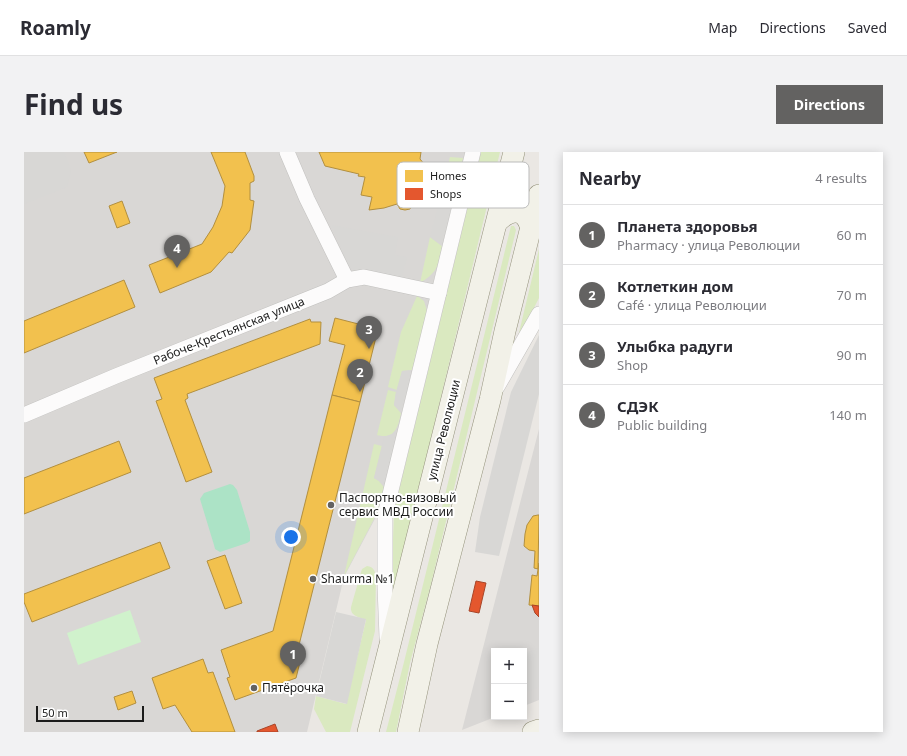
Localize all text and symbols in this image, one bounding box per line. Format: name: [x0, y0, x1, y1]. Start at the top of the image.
text: Roamly: [20, 15, 91, 41]
text: Map: [708, 18, 737, 37]
text: Directions: [759, 18, 826, 37]
text: Saved: [848, 18, 887, 37]
text: Find us: [24, 85, 123, 123]
button: Directions: [776, 85, 883, 124]
legend: [397, 162, 529, 208]
text: Nearby: [579, 167, 641, 190]
text: Homes: [430, 168, 467, 183]
text: 4 results: [815, 169, 867, 187]
text: Shops: [430, 186, 462, 201]
text: Планета здоровья: [617, 216, 758, 236]
text: 1: [588, 226, 596, 244]
text: 60 m: [837, 226, 867, 244]
pin: 4: [164, 235, 190, 268]
text: Pharmacy · улица Революции: [617, 236, 800, 254]
text: Котлеткин дом: [617, 276, 733, 296]
text: 2: [588, 286, 596, 304]
text: 70 m: [837, 286, 867, 304]
street label: Рабоче-Крестьянская улица: [151, 292, 307, 369]
text: Café · улица Революции: [617, 296, 767, 314]
pin: 3: [356, 316, 382, 349]
text: Улыбка радуги: [617, 336, 733, 356]
text: 3: [588, 346, 596, 364]
text: 90 m: [837, 346, 867, 364]
text: Shop: [617, 356, 648, 374]
pin: 2: [347, 359, 373, 392]
street label: улица Революции: [423, 378, 464, 482]
text: СДЭК: [617, 396, 659, 416]
text: 4: [588, 406, 596, 424]
text: 140 m: [829, 406, 867, 424]
text: Public building: [617, 416, 707, 434]
place label: Паспортно-визовый сервис МВД России: [339, 489, 456, 520]
marker: Паспортно-визовый сервис МВД России: [326, 500, 336, 510]
your location: [281, 527, 301, 547]
place label: Shaurma №1: [321, 570, 394, 587]
marker: Shaurma №1: [308, 574, 318, 584]
pin: 1: [280, 641, 306, 674]
map controls: [491, 648, 527, 720]
button: +: [491, 648, 527, 684]
place label: Пятёрочка: [262, 679, 324, 696]
marker: Пятёрочка: [249, 683, 259, 693]
button: −: [491, 684, 527, 720]
scale bar: [36, 704, 144, 723]
text: 50 m: [42, 705, 68, 720]

